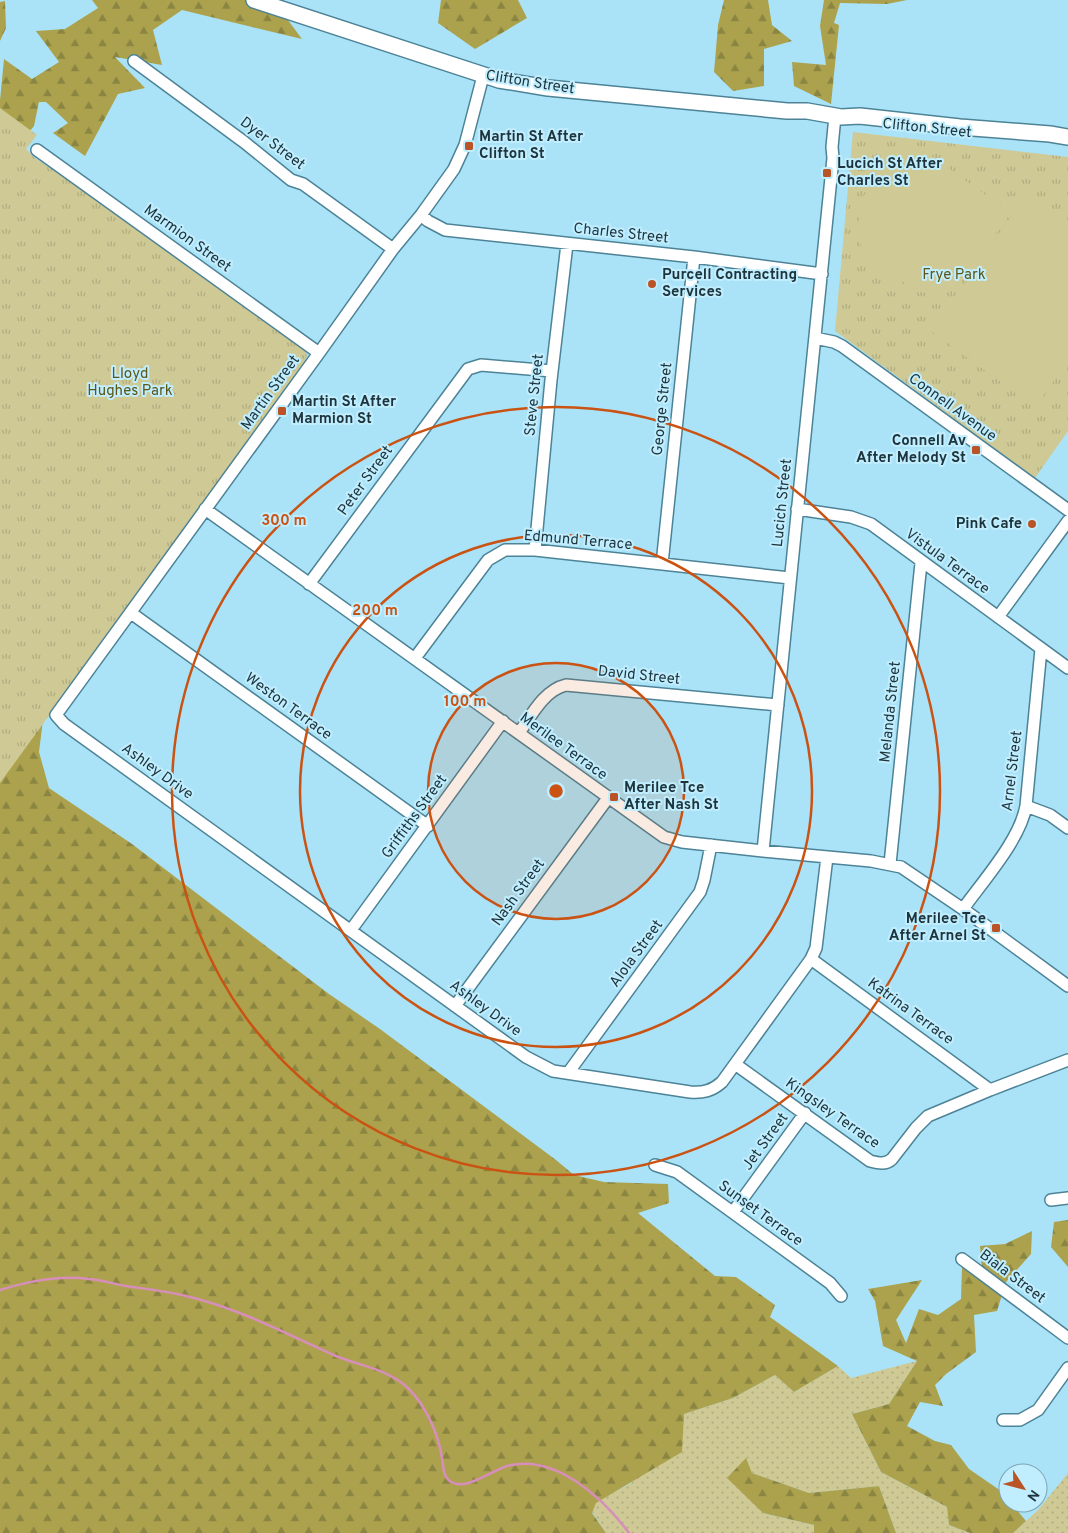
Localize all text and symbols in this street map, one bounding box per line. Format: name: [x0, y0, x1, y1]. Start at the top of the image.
street label: Clifton Street: [484, 67, 576, 99]
street label: Dyer Street: [236, 113, 308, 175]
street label: Clifton Street: [881, 115, 973, 143]
place label: Martin St After Clifton St: [479, 128, 584, 164]
marker: Martin St After Clifton St: [463, 140, 475, 152]
place label: Lucich St After Charles St: [837, 155, 943, 191]
marker: Lucich St After Charles St: [821, 167, 833, 179]
street label: Marmion Street: [140, 201, 234, 277]
street label: Charles Street: [572, 220, 670, 248]
place label: Purcell Contracting Services: [662, 266, 797, 302]
park label: Frye Park: [922, 266, 986, 285]
marker: Purcell Contracting Services: [646, 278, 658, 290]
street label: Martin Street: [237, 352, 305, 434]
street label: Steve Street: [521, 353, 549, 437]
street label: George Street: [649, 361, 677, 457]
park label: Lloyd Hughes Park: [87, 365, 173, 401]
street label: Connell Avenue: [904, 370, 1000, 446]
place label: Martin St After Marmion St: [292, 393, 397, 429]
marker: Martin St After Marmion St: [276, 405, 288, 417]
place label: Connell Av After Melody St: [856, 432, 966, 468]
street label: Peter Street: [334, 442, 398, 520]
marker: Connell Av After Melody St: [970, 444, 982, 456]
street label: Lucich Street: [769, 458, 797, 548]
text: 300 m: [261, 512, 307, 531]
place label: Pink Cafe: [956, 515, 1022, 534]
marker: Pink Cafe: [1026, 518, 1038, 530]
street label: Vistula Terrace: [901, 525, 993, 599]
street label: Edmund Terrace: [523, 527, 633, 555]
text: 200 m: [352, 602, 398, 621]
street label: Melanda Street: [876, 660, 906, 764]
street label: David Street: [597, 662, 681, 690]
street label: Weston Terrace: [241, 669, 335, 745]
text: 100 m: [444, 693, 486, 712]
street label: Merilee Terrace: [515, 709, 611, 785]
street label: Arnel Street: [999, 729, 1027, 813]
street label: Ashley Drive: [117, 740, 197, 804]
street label: Griffiths Street: [378, 771, 452, 863]
place label: Merilee Tce After Nash St: [624, 779, 719, 815]
centre of rings: [547, 782, 565, 800]
marker: Merilee Tce After Nash St: [608, 791, 620, 803]
street label: Nash Street: [488, 856, 550, 930]
place label: Merilee Tce After Arnel St: [889, 910, 986, 946]
street label: Alola Street: [606, 916, 668, 992]
marker: Merilee Tce After Arnel St: [990, 922, 1002, 934]
street label: Katrina Terrace: [863, 974, 957, 1050]
street label: Ashley Drive: [445, 977, 525, 1041]
street label: Kingsley Terrace: [781, 1074, 883, 1154]
street label: Jet Street: [739, 1109, 793, 1175]
street label: Sunset Terrace: [714, 1177, 806, 1251]
street label: Biala Street: [975, 1246, 1049, 1308]
north arrow: [998, 1463, 1048, 1513]
text: N: [1022, 1486, 1042, 1504]

